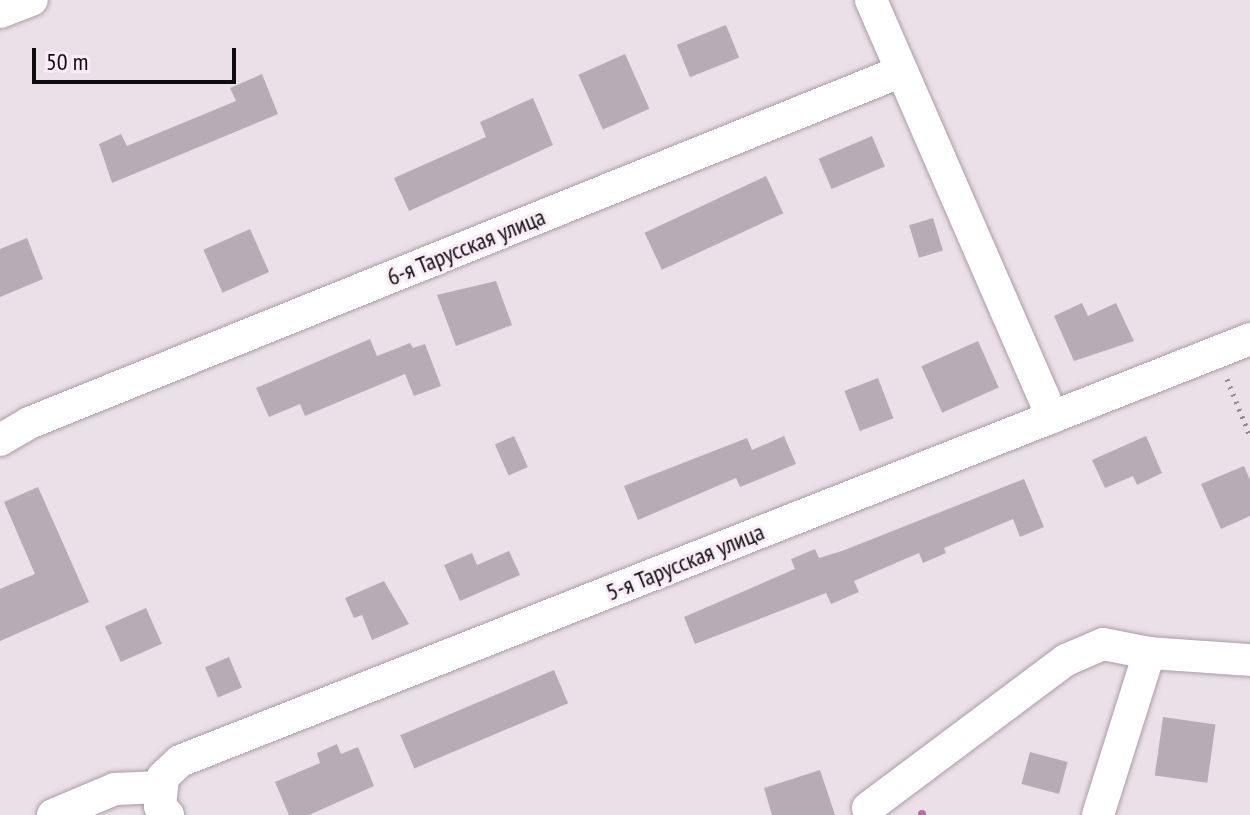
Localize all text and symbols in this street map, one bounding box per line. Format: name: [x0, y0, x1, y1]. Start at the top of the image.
scale bar: [36, 32, 240, 82]
text: 50 m: [46, 46, 88, 77]
street label: 6-я Тарусская улица: [382, 202, 550, 292]
street label: 5-я Тарусская улица: [601, 517, 769, 607]

